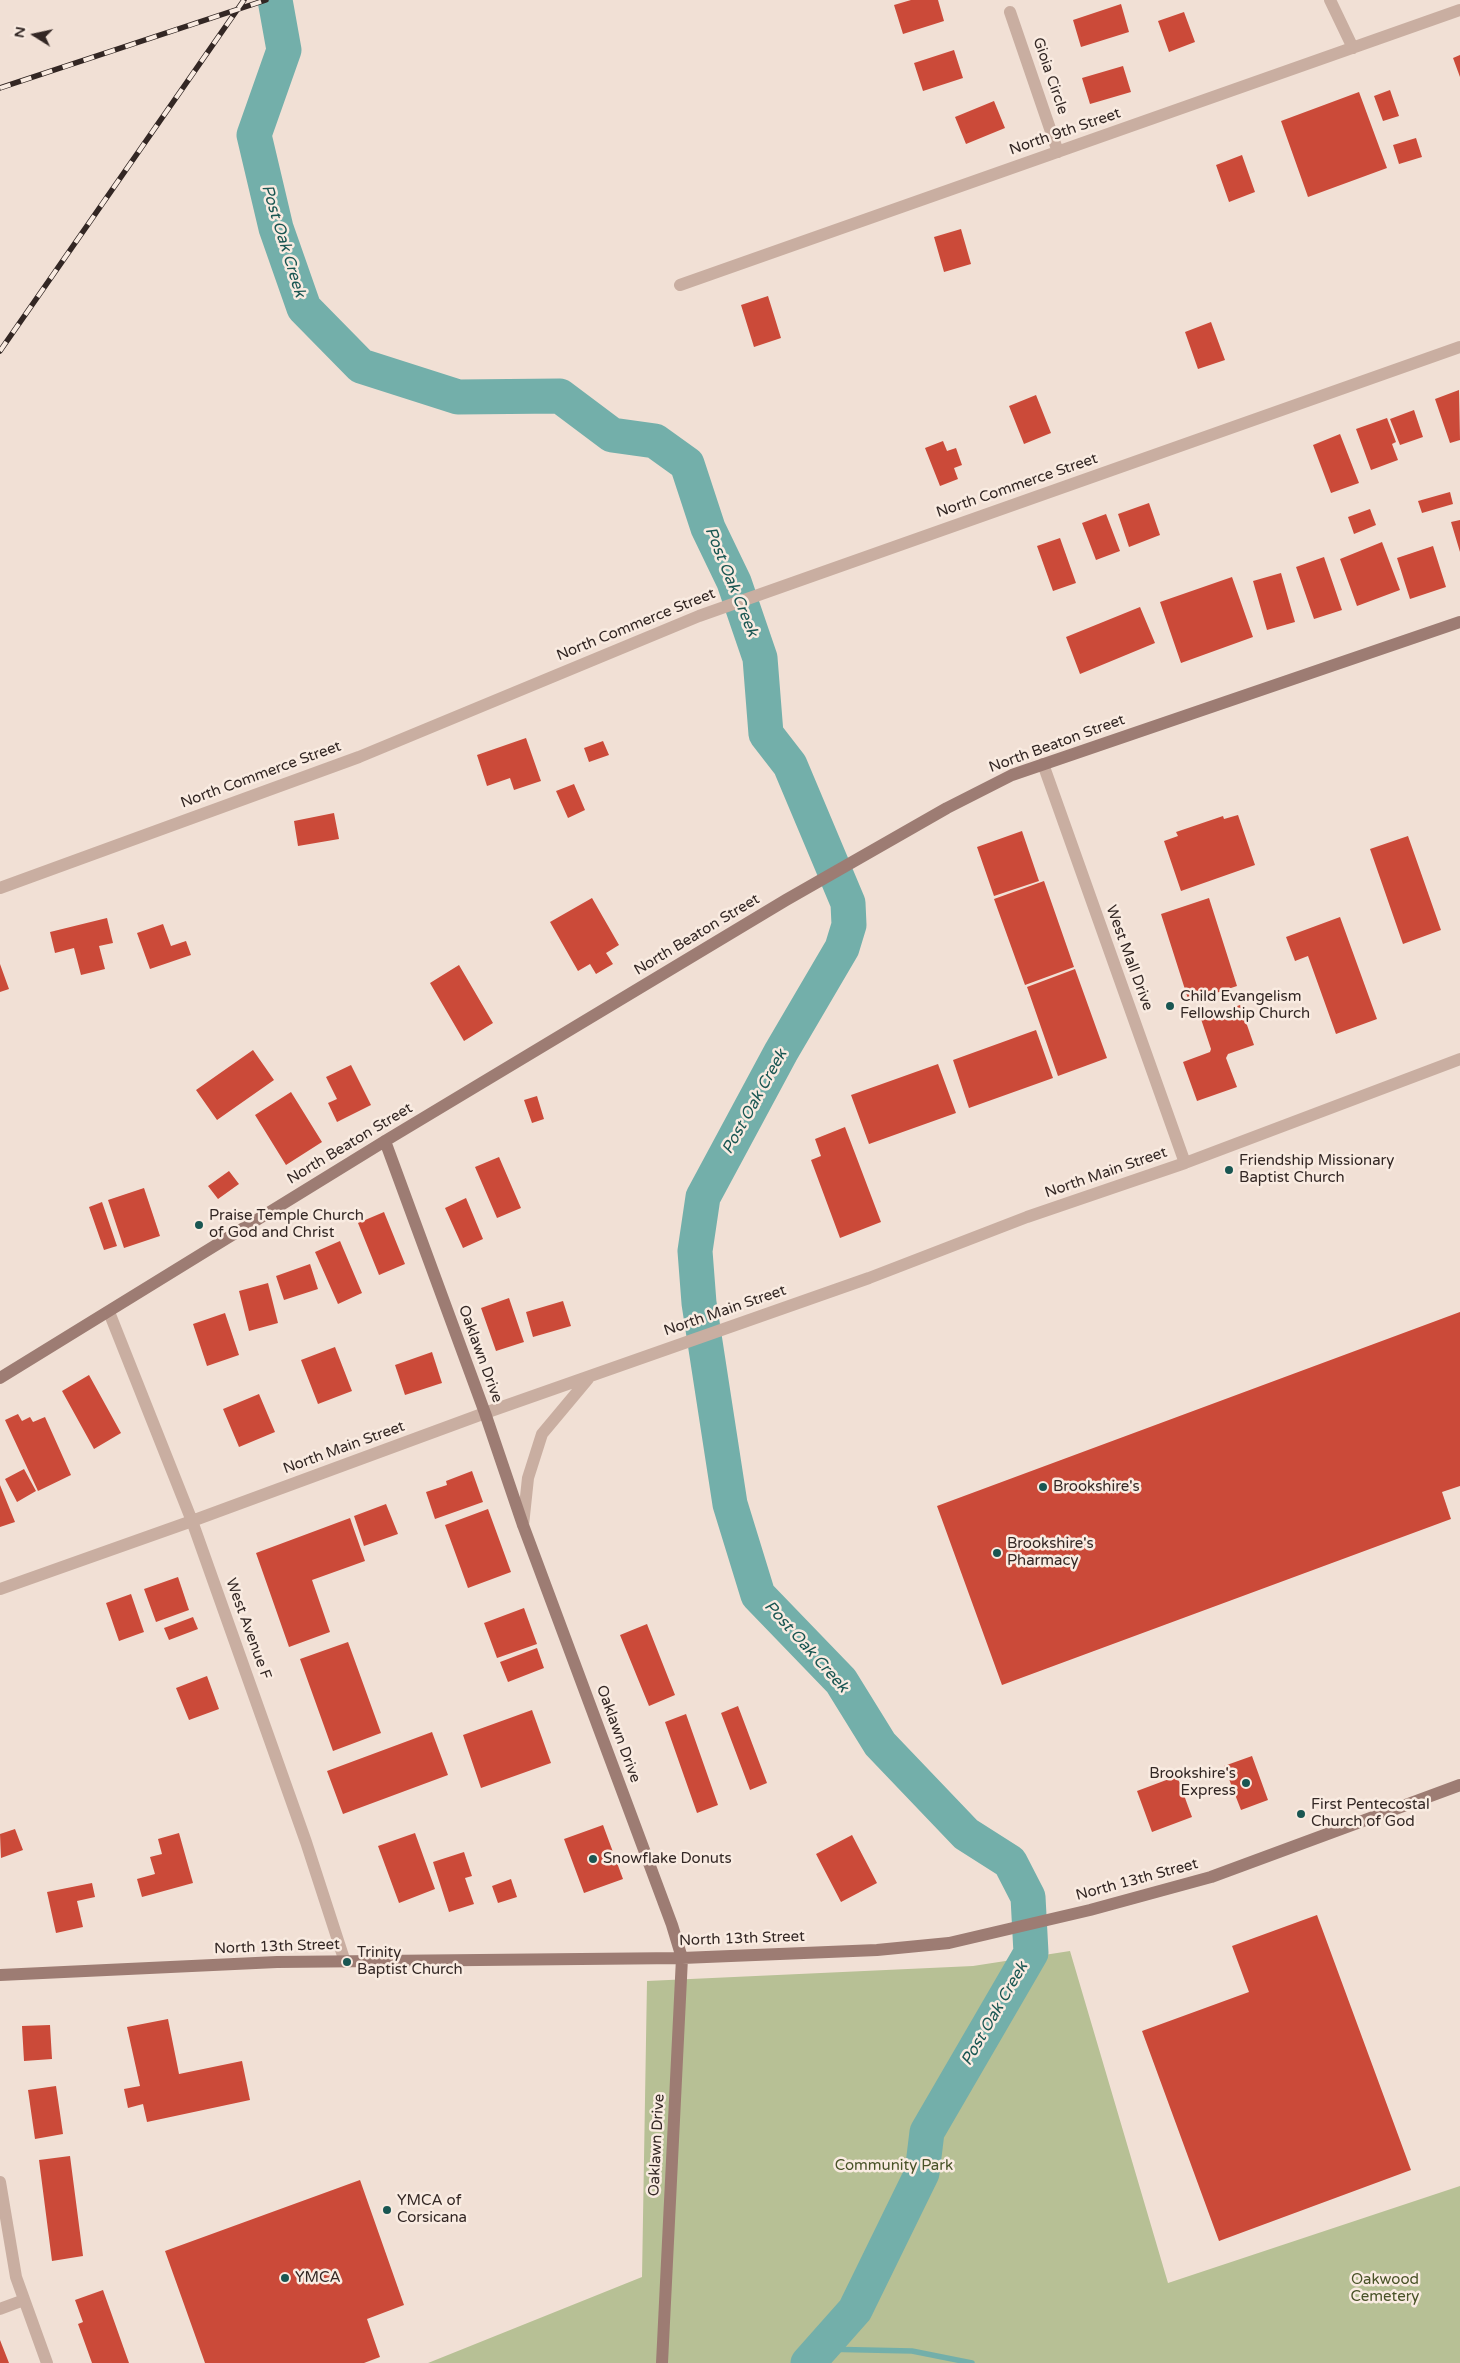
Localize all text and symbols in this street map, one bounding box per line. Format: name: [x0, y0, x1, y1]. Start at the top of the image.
north arrow: [10, 10, 60, 60]
text: N: [10, 25, 29, 39]
street label: Gioia Circle: [1028, 35, 1072, 117]
street label: North 9th Street: [1007, 105, 1123, 159]
water label: Post Oak Creek: [257, 182, 309, 300]
street label: North Commerce Street: [934, 450, 1100, 522]
water label: Post Oak Creek: [700, 524, 762, 640]
street label: North Commerce Street: [554, 585, 718, 665]
street label: North Beaton Street: [987, 711, 1127, 777]
street label: North Commerce Street: [178, 738, 344, 812]
street label: North Beaton Street: [631, 890, 763, 980]
street label: West Mall Drive: [1102, 903, 1156, 1013]
place label: Child Evangelism Fellowship Church: [1180, 988, 1310, 1023]
marker: Child Evangelism Fellowship Church: [1164, 1000, 1176, 1012]
water label: Post Oak Creek: [718, 1046, 792, 1158]
street label: North Beaton Street: [284, 1099, 416, 1189]
street label: North Main Street: [1043, 1144, 1169, 1202]
place label: Friendship Missionary Baptist Church: [1239, 1152, 1394, 1187]
marker: Friendship Missionary Baptist Church: [1223, 1164, 1235, 1176]
place label: Praise Temple Church of God and Christ: [209, 1207, 364, 1242]
marker: Praise Temple Church of God and Christ: [193, 1219, 205, 1231]
street label: North Main Street: [662, 1282, 788, 1340]
street label: Oaklawn Drive: [454, 1303, 506, 1405]
street label: North Main Street: [281, 1418, 407, 1478]
place label: Brookshire's: [1053, 1478, 1140, 1496]
marker: Brookshire's: [1037, 1481, 1049, 1493]
place label: Brookshire's Pharmacy: [1007, 1535, 1094, 1570]
marker: Brookshire's Pharmacy: [991, 1547, 1003, 1559]
street label: West Avenue F: [221, 1576, 275, 1682]
water label: Post Oak Creek: [760, 1597, 852, 1697]
street label: Oaklawn Drive: [592, 1683, 644, 1785]
place label: Brookshire's Express: [1149, 1765, 1236, 1800]
marker: Brookshire's Express: [1240, 1777, 1252, 1789]
place label: First Pentecostal Church of God: [1311, 1796, 1430, 1831]
marker: First Pentecostal Church of God: [1295, 1808, 1307, 1820]
place label: Snowflake Donuts: [603, 1850, 732, 1868]
marker: Snowflake Donuts: [587, 1853, 599, 1865]
street label: North 13th Street: [1074, 1855, 1200, 1905]
street label: North 13th Street: [679, 1928, 805, 1950]
street label: North 13th Street: [214, 1936, 340, 1958]
place label: Trinity Baptist Church: [357, 1944, 463, 1979]
marker: Trinity Baptist Church: [341, 1956, 353, 1968]
water label: Post Oak Creek: [958, 1959, 1032, 2069]
street label: Oaklawn Drive: [645, 2093, 669, 2197]
park label: Community Park: [835, 2157, 953, 2175]
place label: YMCA of Corsicana: [397, 2192, 467, 2227]
marker: YMCA of Corsicana: [381, 2204, 393, 2216]
place label: YMCA: [295, 2269, 341, 2287]
park label: Oakwood Cemetery: [1351, 2271, 1419, 2306]
marker: YMCA: [279, 2272, 291, 2284]

